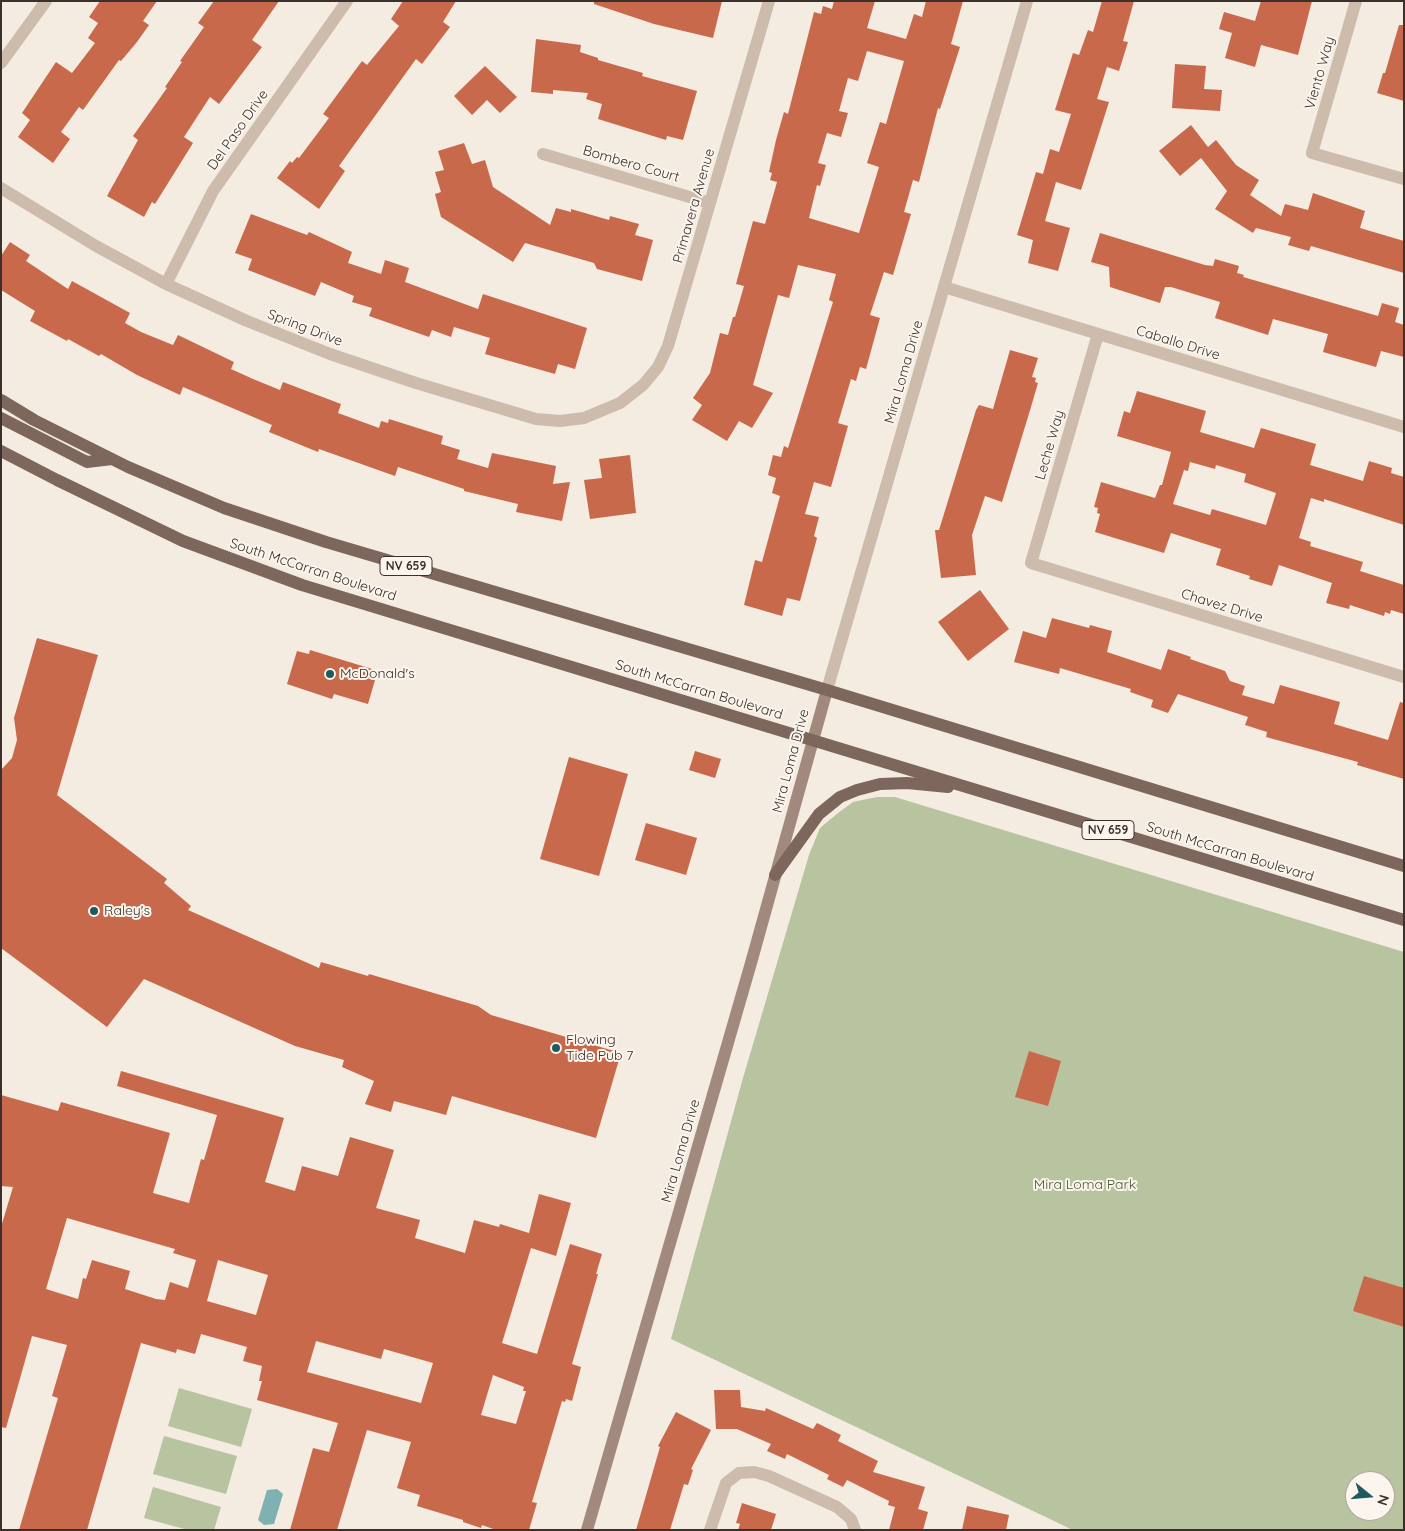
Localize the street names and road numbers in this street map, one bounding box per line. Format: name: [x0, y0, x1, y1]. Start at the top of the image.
street label: Viento Way: [1302, 35, 1338, 111]
street label: Del Paso Drive: [204, 87, 272, 173]
street label: Bombero Court: [581, 142, 681, 186]
street label: Primavera Avenue: [670, 147, 718, 265]
street label: Spring Drive: [265, 306, 345, 350]
street label: Mira Loma Drive: [881, 318, 927, 426]
street label: Caballo Drive: [1134, 322, 1222, 364]
street label: Leche Way: [1032, 408, 1068, 482]
street label: South McCarran Boulevard: [228, 535, 398, 605]
road number: NV 659: [380, 556, 432, 576]
street label: Chavez Drive: [1179, 586, 1265, 626]
street label: South McCarran Boulevard: [613, 657, 785, 723]
street label: Mira Loma Drive: [769, 707, 813, 815]
street label: South McCarran Boulevard: [1144, 819, 1316, 885]
road number: NV 659: [1082, 820, 1134, 840]
street label: Mira Loma Drive: [658, 1097, 704, 1205]

